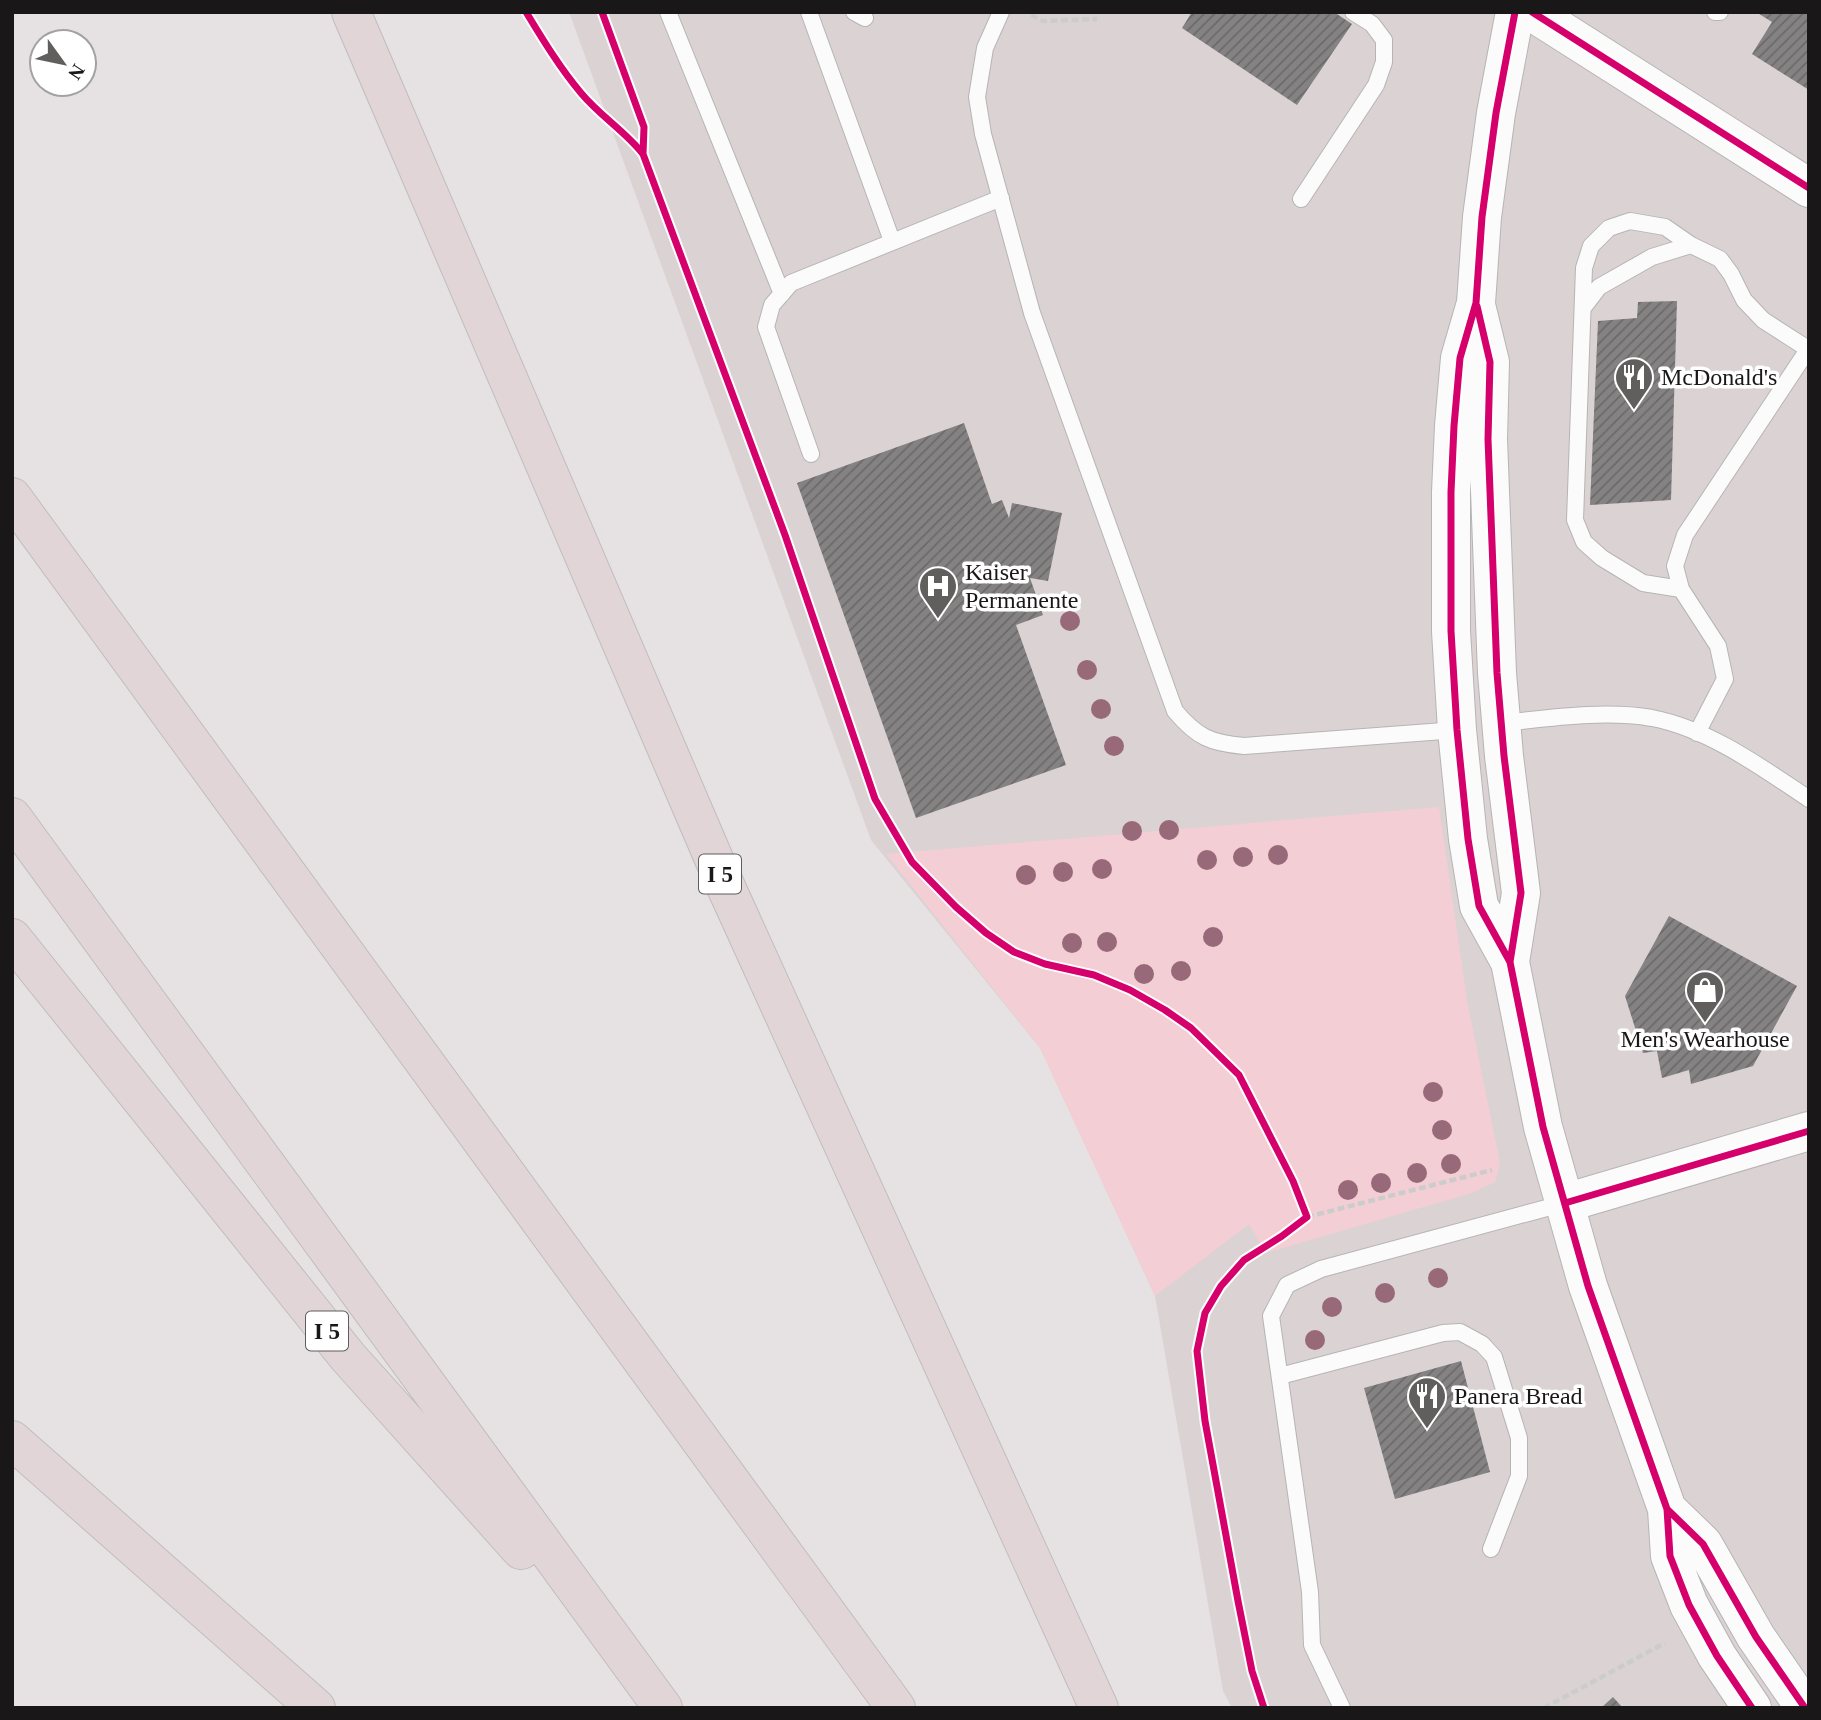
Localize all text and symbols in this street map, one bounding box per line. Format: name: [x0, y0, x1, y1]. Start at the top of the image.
north arrow: [28, 28, 98, 98]
text: N: [64, 61, 89, 84]
restaurant icon: McDonald's: [1613, 356, 1655, 411]
place label: McDonald's: [1661, 364, 1777, 390]
place label: Kaiser Permanente: [965, 559, 1078, 613]
hospital icon: Kaiser Permanente: [917, 565, 959, 620]
road number: I 5: [699, 854, 741, 894]
shop icon: Men's Wearhouse: [1684, 969, 1726, 1024]
place label: Men's Wearhouse: [1620, 1026, 1790, 1052]
road number: I 5: [306, 1312, 348, 1350]
restaurant icon: Panera Bread: [1406, 1375, 1448, 1430]
place label: Panera Bread: [1454, 1383, 1583, 1409]

